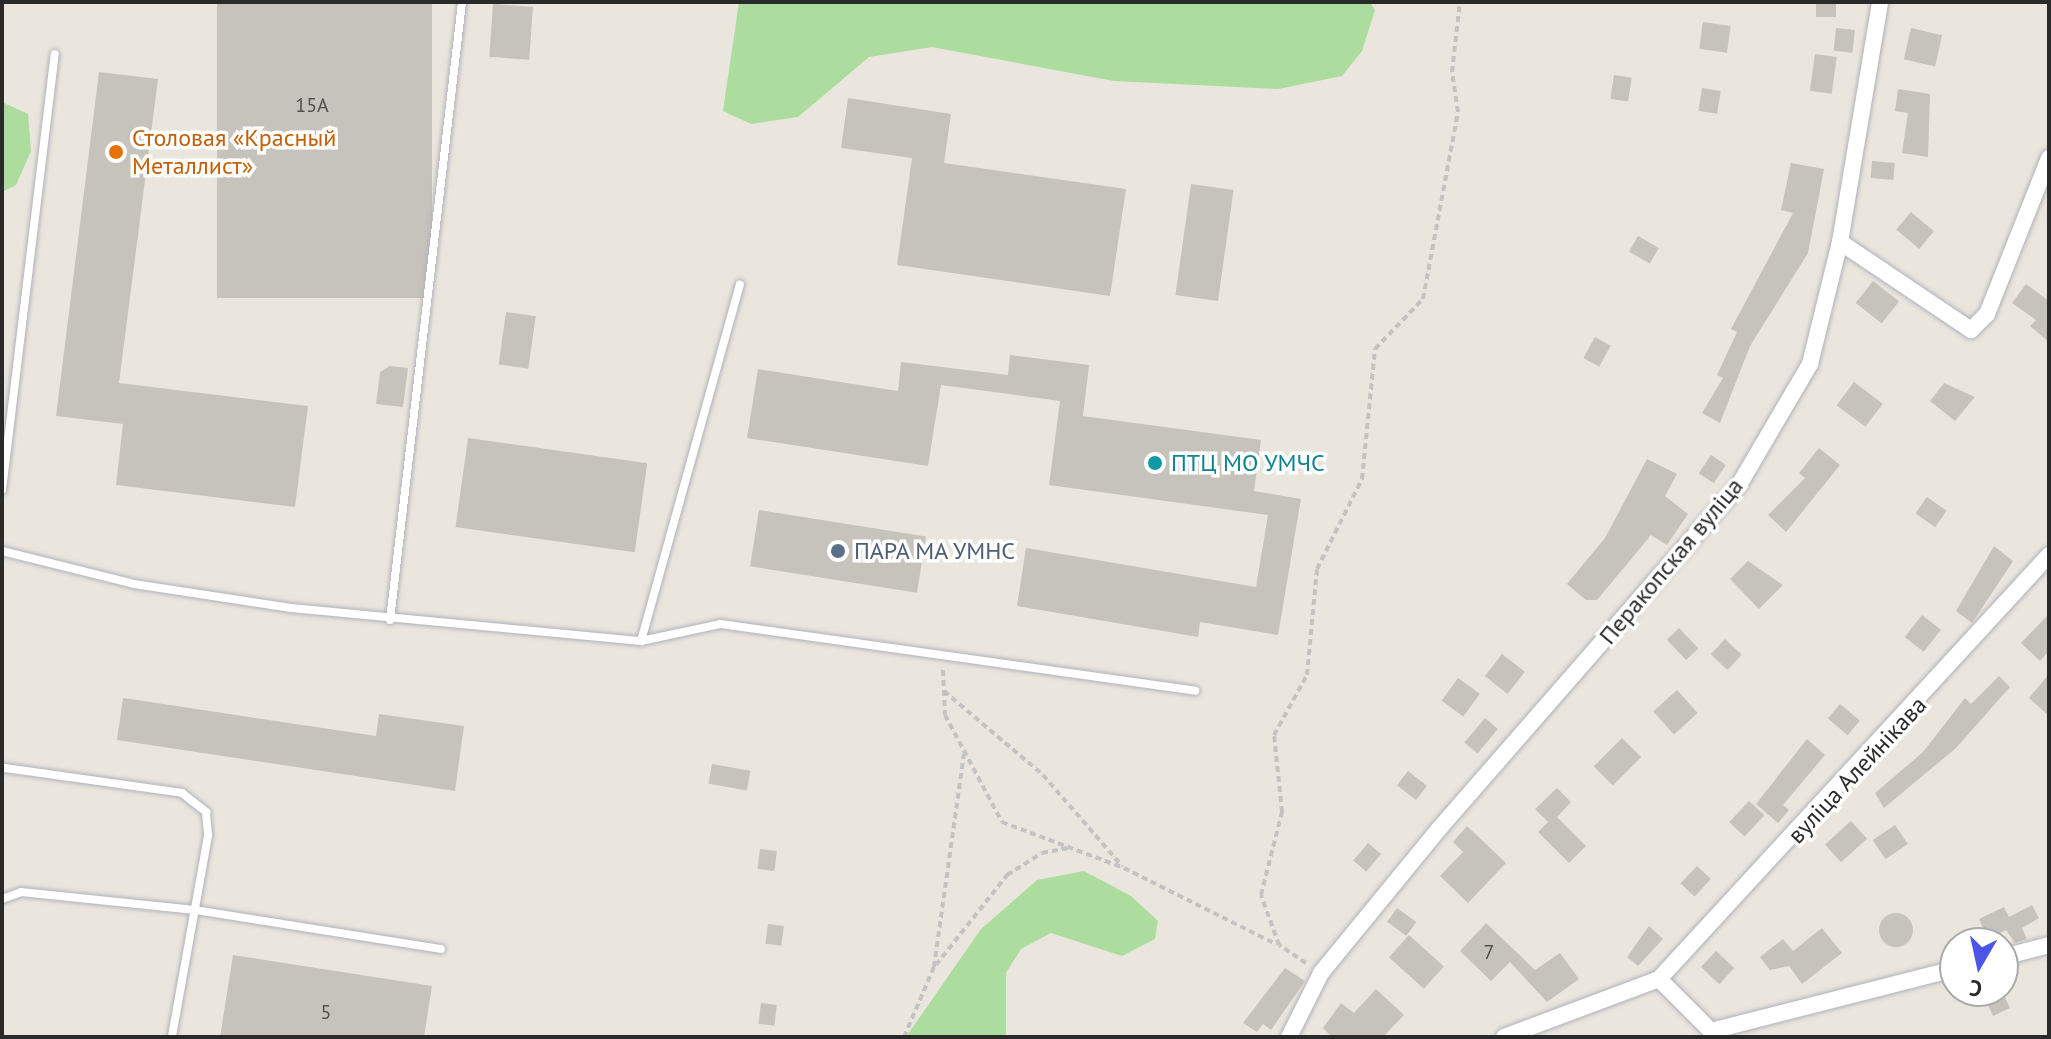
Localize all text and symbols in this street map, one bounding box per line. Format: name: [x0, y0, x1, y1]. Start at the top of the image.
house number: 15А: [295, 93, 329, 117]
place label: Столовая «Красный Металлист»: [132, 124, 336, 180]
marker: Столовая «Красный Металлист»: [107, 143, 125, 161]
place label: ПТЦ МО УМЧС: [1171, 449, 1325, 477]
marker: ПТЦ МО УМЧС: [1146, 454, 1164, 472]
street label: Перакопская вуліца: [1593, 472, 1749, 650]
place label: ПАРА МА УМНС: [854, 537, 1018, 565]
marker: ПАРА МА УМНС: [829, 542, 847, 560]
street label: вуліца Алейнікава: [1781, 690, 1933, 850]
north arrow: [1939, 927, 2019, 1007]
house number: 7: [1484, 940, 1494, 964]
text: С: [1967, 974, 1984, 1004]
house number: 5: [321, 1000, 331, 1024]

